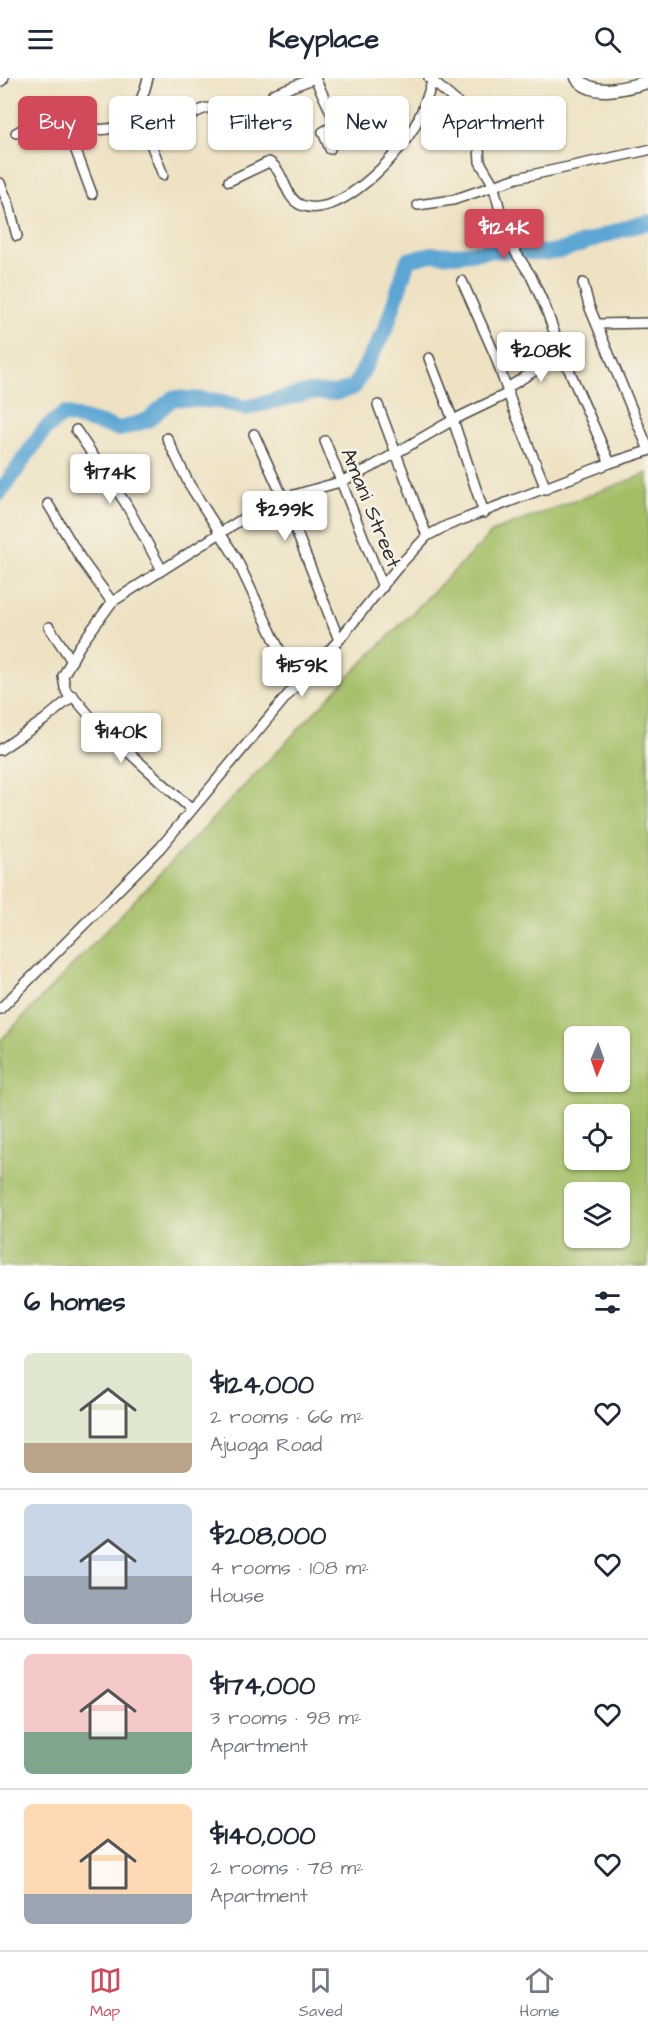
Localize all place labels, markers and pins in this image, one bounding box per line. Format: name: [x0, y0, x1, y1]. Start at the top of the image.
pin: $124K: [462, 209, 546, 260]
pin: $208K: [499, 332, 583, 383]
pin: $174K: [68, 454, 152, 505]
pin: $299K: [243, 491, 327, 542]
pin: $159K: [260, 647, 344, 698]
pin: $140K: [79, 713, 163, 764]

